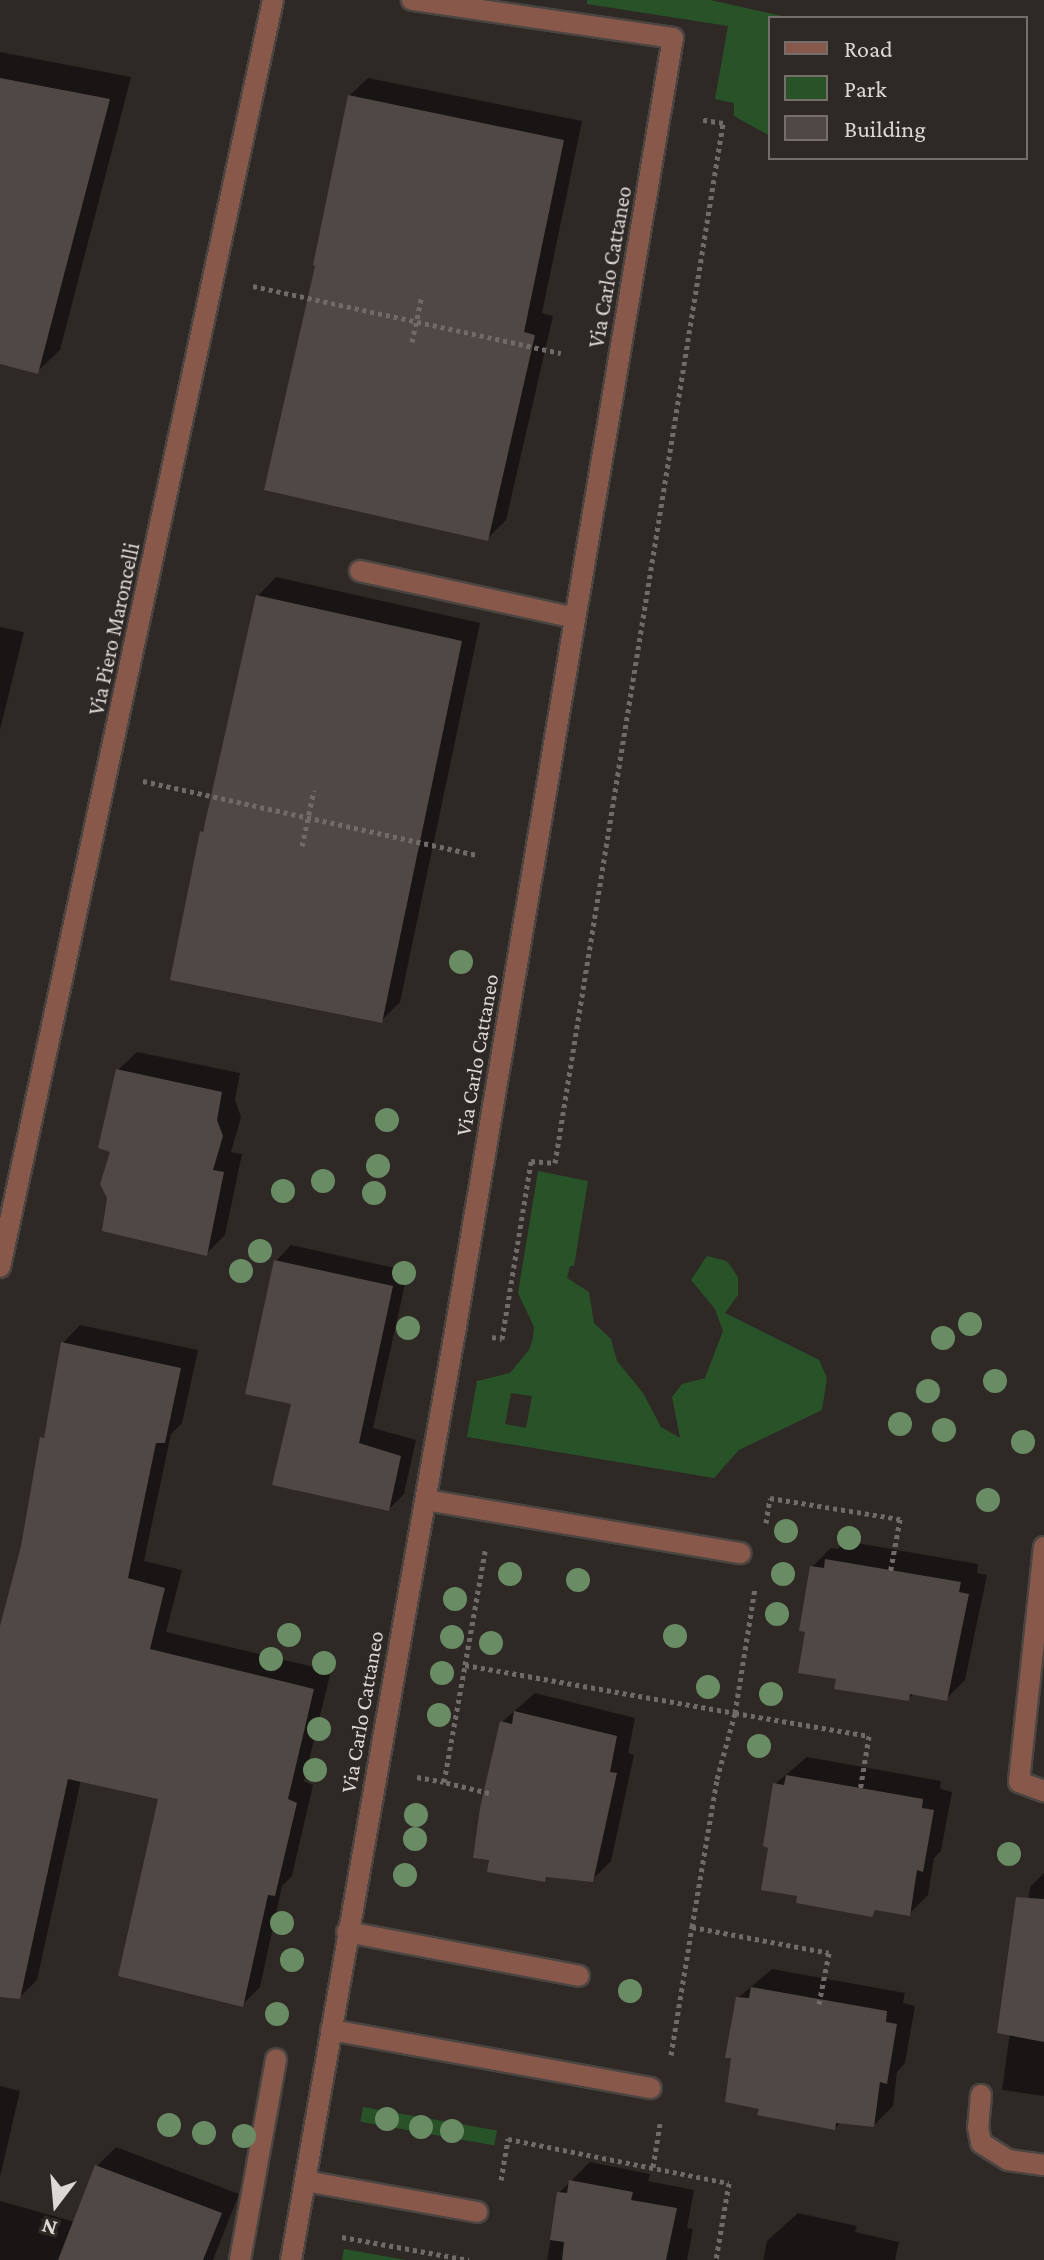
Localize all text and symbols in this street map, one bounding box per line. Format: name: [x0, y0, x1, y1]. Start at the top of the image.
legend: [768, 16, 1028, 160]
text: Road: [844, 35, 893, 62]
text: Park: [844, 75, 887, 102]
text: Building: [844, 115, 926, 142]
street label: Via Carlo Cattaneo: [583, 184, 637, 350]
street label: Via Piero Maroncelli: [83, 540, 145, 718]
street label: Via Carlo Cattaneo: [450, 972, 504, 1138]
street label: Via Carlo Cattaneo: [335, 1629, 389, 1795]
north arrow: [16, 2164, 96, 2244]
text: N: [39, 2213, 60, 2242]

